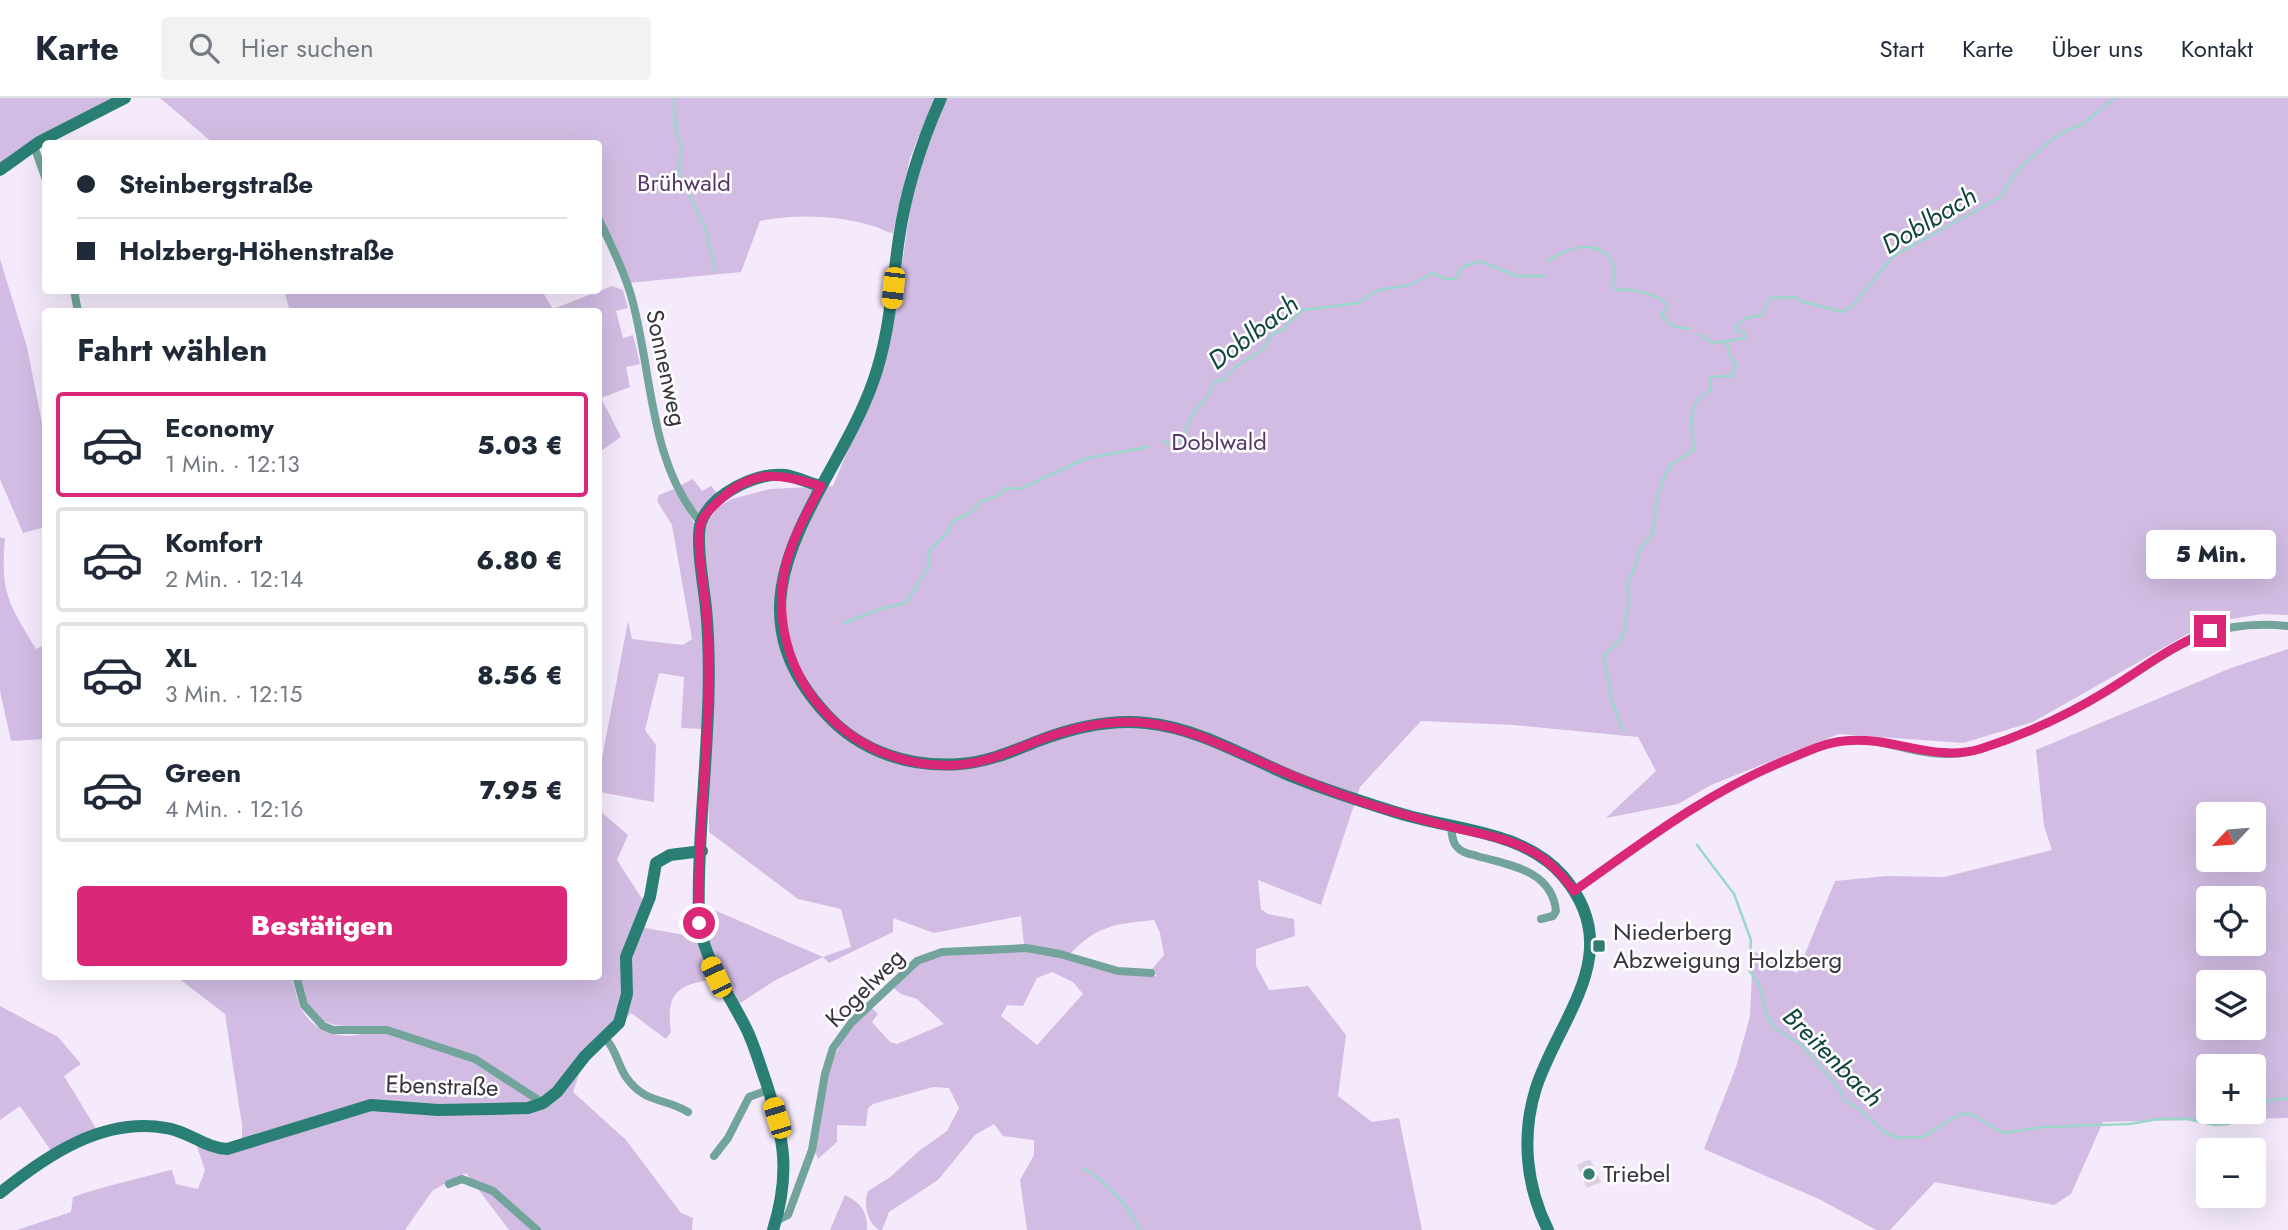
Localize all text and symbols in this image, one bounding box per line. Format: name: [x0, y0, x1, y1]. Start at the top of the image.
search box: [161, 17, 651, 80]
text: Karte: [35, 25, 119, 72]
icon: search: [185, 29, 223, 67]
text: Hier suchen: [241, 29, 374, 67]
text: Start: [1880, 31, 1924, 66]
text: Karte: [1962, 31, 2013, 66]
text: Über uns: [2051, 31, 2143, 66]
text: Kontakt: [2181, 31, 2253, 66]
text: Steinbergstraße: [119, 165, 313, 203]
park label: Brühwald: [637, 165, 731, 200]
water label: Doblbach: [1874, 177, 1984, 263]
text: Holzberg-Höhenstraße: [119, 232, 394, 270]
car: [881, 266, 906, 310]
water label: Doblbach: [1200, 285, 1306, 379]
street label: Sonnenweg: [637, 306, 696, 429]
text: Fahrt wählen: [77, 327, 267, 373]
text: Economy: [165, 409, 274, 447]
icon: car: [81, 413, 144, 476]
park label: Doblwald: [1171, 424, 1267, 459]
text: 5.03 €: [477, 426, 563, 464]
text: 1 Min. · 12:13: [165, 447, 300, 481]
text: Komfort: [165, 524, 262, 562]
icon: car: [81, 528, 144, 591]
callout: 5 Min.: [2145, 530, 2275, 578]
text: 5 Min.: [2176, 537, 2246, 571]
text: 6.80 €: [476, 541, 563, 579]
text: 2 Min. · 12:14: [165, 562, 303, 596]
route end: [2194, 615, 2226, 647]
text: XL: [165, 639, 197, 677]
icon: car: [81, 643, 144, 706]
text: 8.56 €: [477, 656, 563, 694]
text: 3 Min. · 12:15: [165, 677, 302, 711]
text: Green: [165, 754, 241, 792]
icon: car: [81, 758, 144, 821]
text: 7.95 €: [480, 771, 563, 809]
text: 4 Min. · 12:16: [165, 792, 304, 826]
north arrow: [2196, 802, 2266, 872]
map controls: [2196, 802, 2266, 1208]
button: Bestätigen: [77, 886, 567, 966]
button: locate: [2196, 886, 2266, 956]
route start: [683, 907, 715, 939]
place label: Niederberg Abzweigung Holzberg: [1613, 914, 1842, 977]
marker: Niederberg Abzweigung Holzberg: [1591, 938, 1607, 954]
street label: Kogelweg: [817, 940, 912, 1035]
car: [698, 954, 735, 1000]
button: layers: [2196, 970, 2266, 1040]
water label: Breitenbach: [1774, 998, 1892, 1116]
button: +: [2196, 1054, 2266, 1124]
street label: Ebenstraße: [385, 1066, 499, 1105]
car: [761, 1095, 794, 1141]
button: −: [2196, 1138, 2266, 1208]
place label: Triebel: [1603, 1156, 1671, 1191]
marker: Triebel: [1581, 1166, 1597, 1182]

